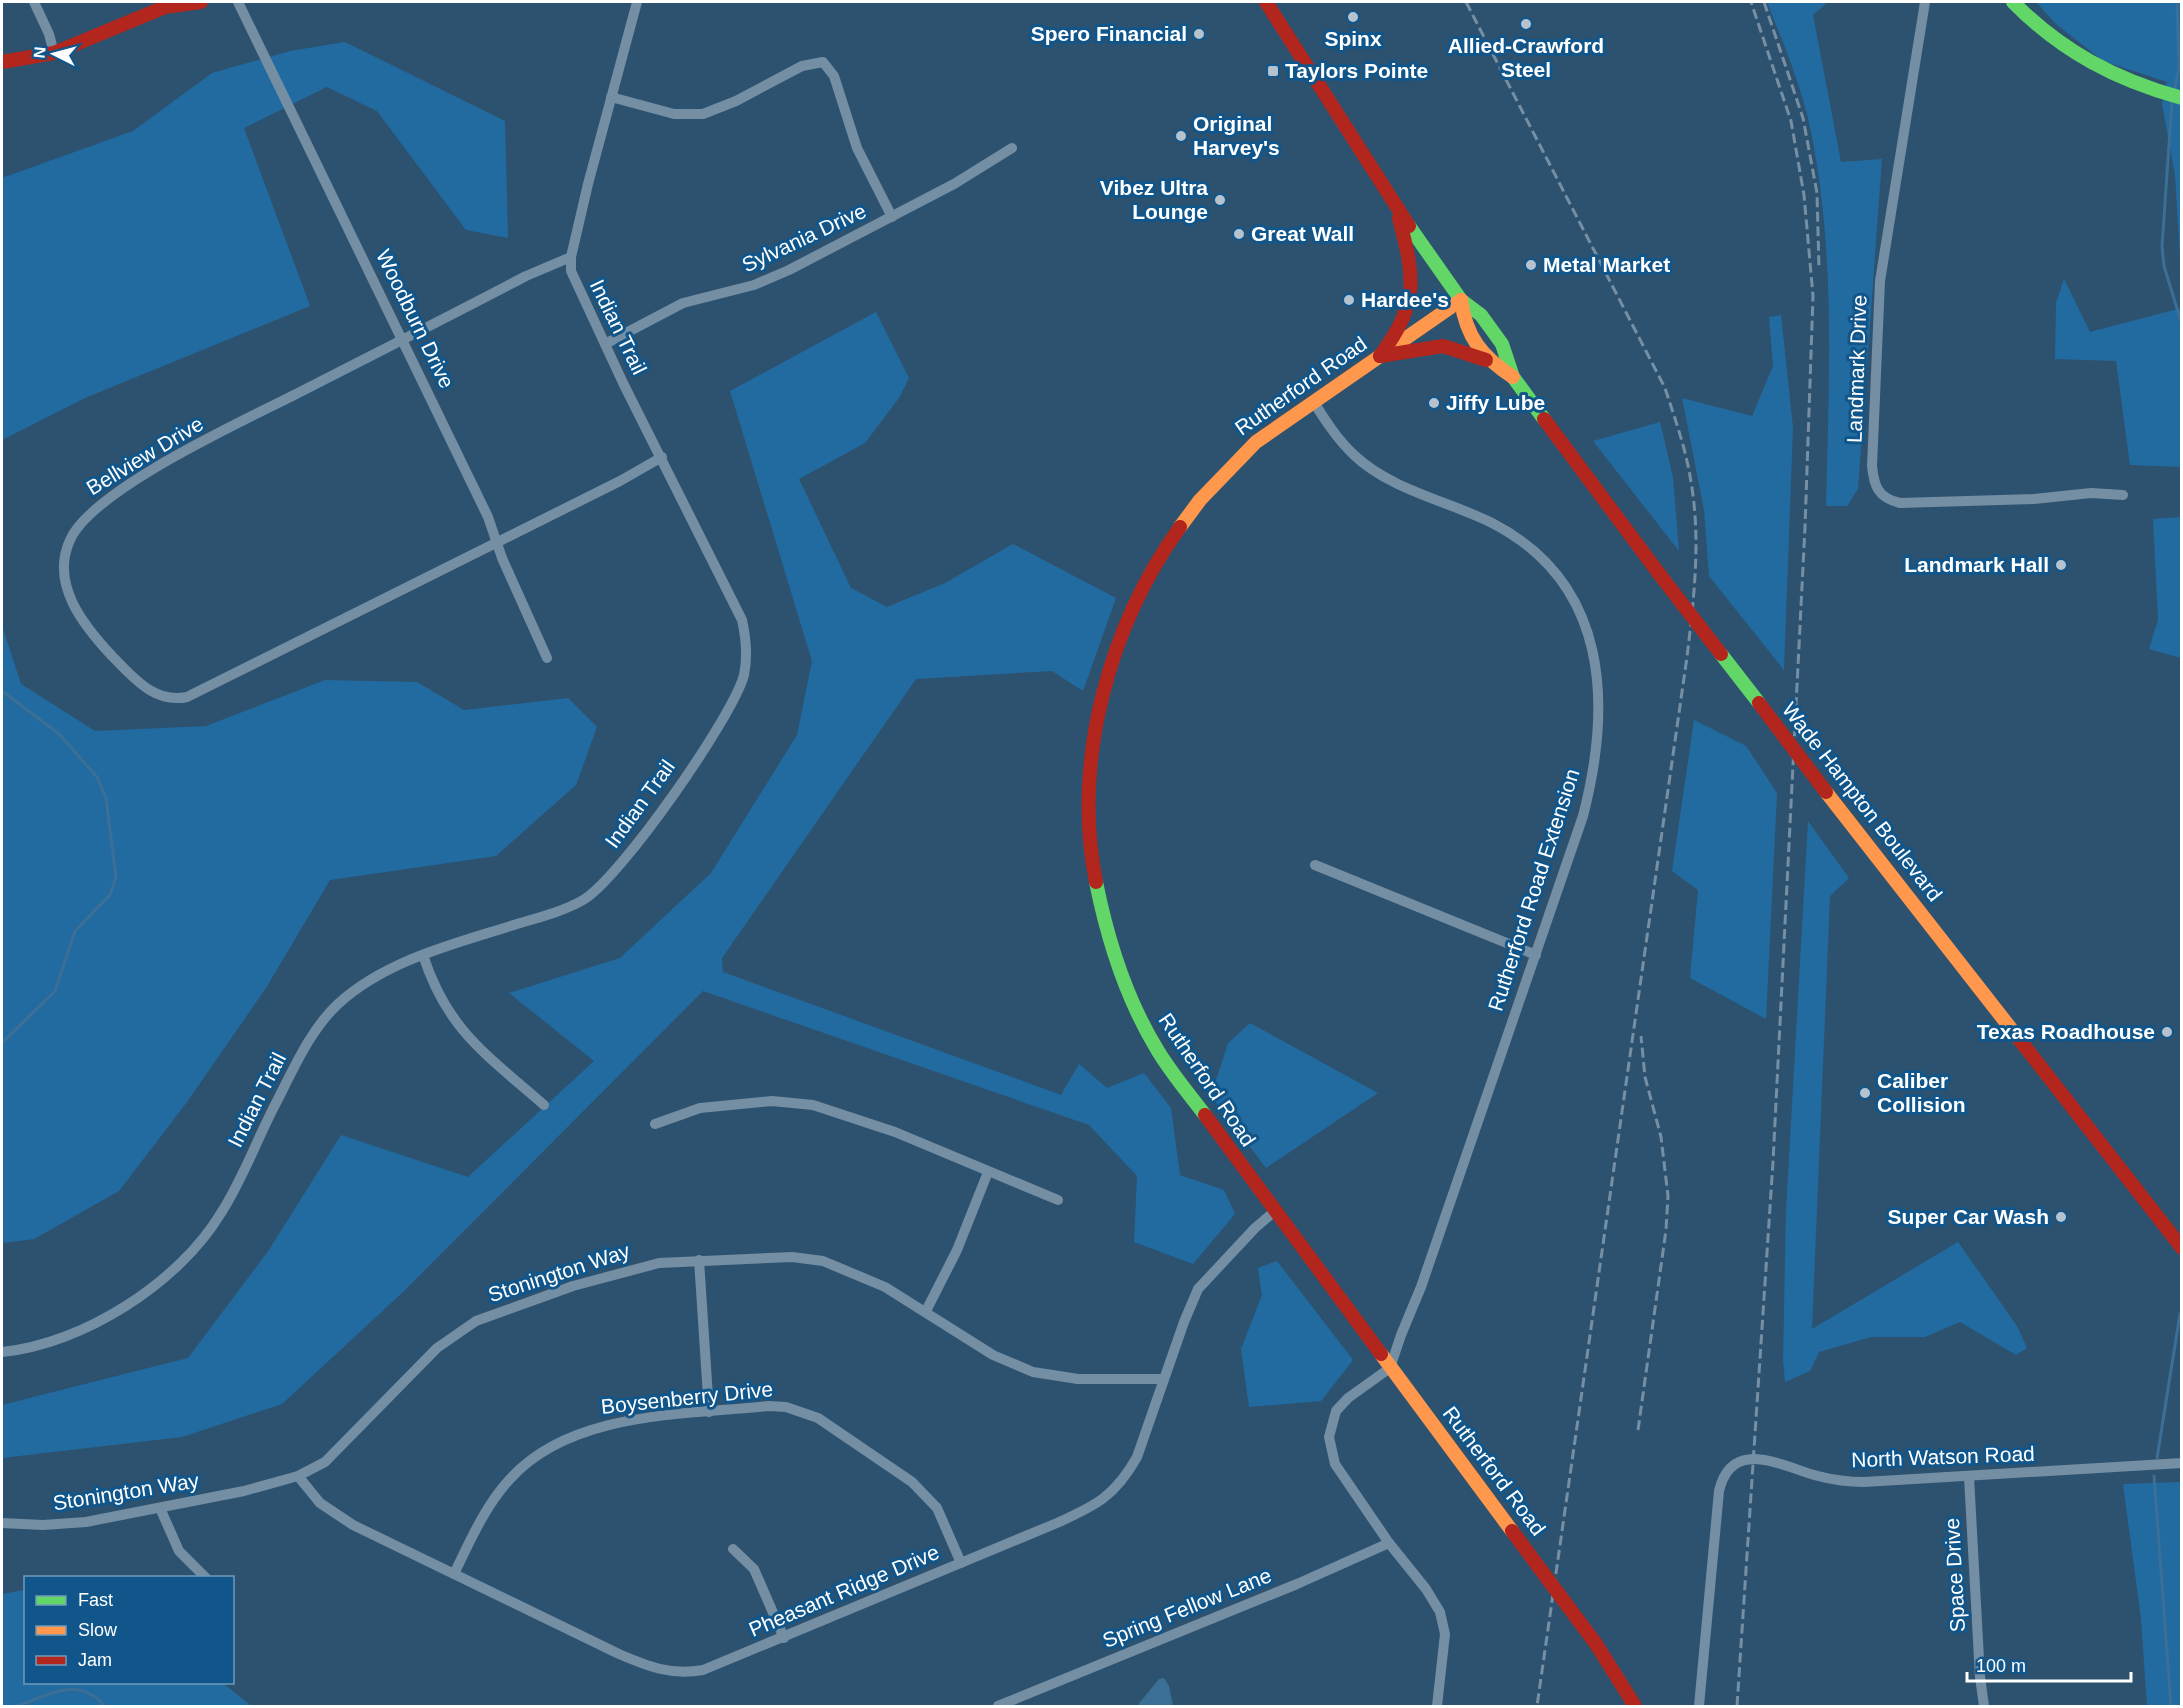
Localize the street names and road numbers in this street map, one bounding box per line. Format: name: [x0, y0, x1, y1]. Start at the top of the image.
street label: Sylvania Drive: [738, 199, 869, 276]
street label: Woodburn Drive: [372, 246, 459, 392]
street label: Indian Trail: [586, 276, 651, 378]
street label: Landmark Drive: [1842, 295, 1871, 443]
street label: Rutherford Road: [1231, 332, 1371, 440]
street label: Bellview Drive: [82, 412, 207, 499]
street label: Wade Hampton Boulevard: [1778, 698, 1947, 906]
street label: Indian Trail: [600, 755, 679, 852]
street label: Rutherford Road Extension: [1483, 766, 1584, 1014]
street label: Rutherford Road: [1154, 1009, 1260, 1151]
street label: Indian Trail: [223, 1049, 290, 1151]
street label: Stonington Way: [485, 1239, 633, 1306]
street label: Boysenberry Drive: [600, 1377, 774, 1418]
street label: Rutherford Road: [1438, 1402, 1550, 1540]
street label: North Watson Road: [1851, 1442, 2035, 1471]
street label: Stonington Way: [51, 1469, 201, 1514]
street label: Space Drive: [1940, 1517, 1969, 1633]
street label: Pheasant Ridge Drive: [745, 1540, 942, 1641]
street label: Spring Fellow Lane: [1099, 1563, 1274, 1652]

